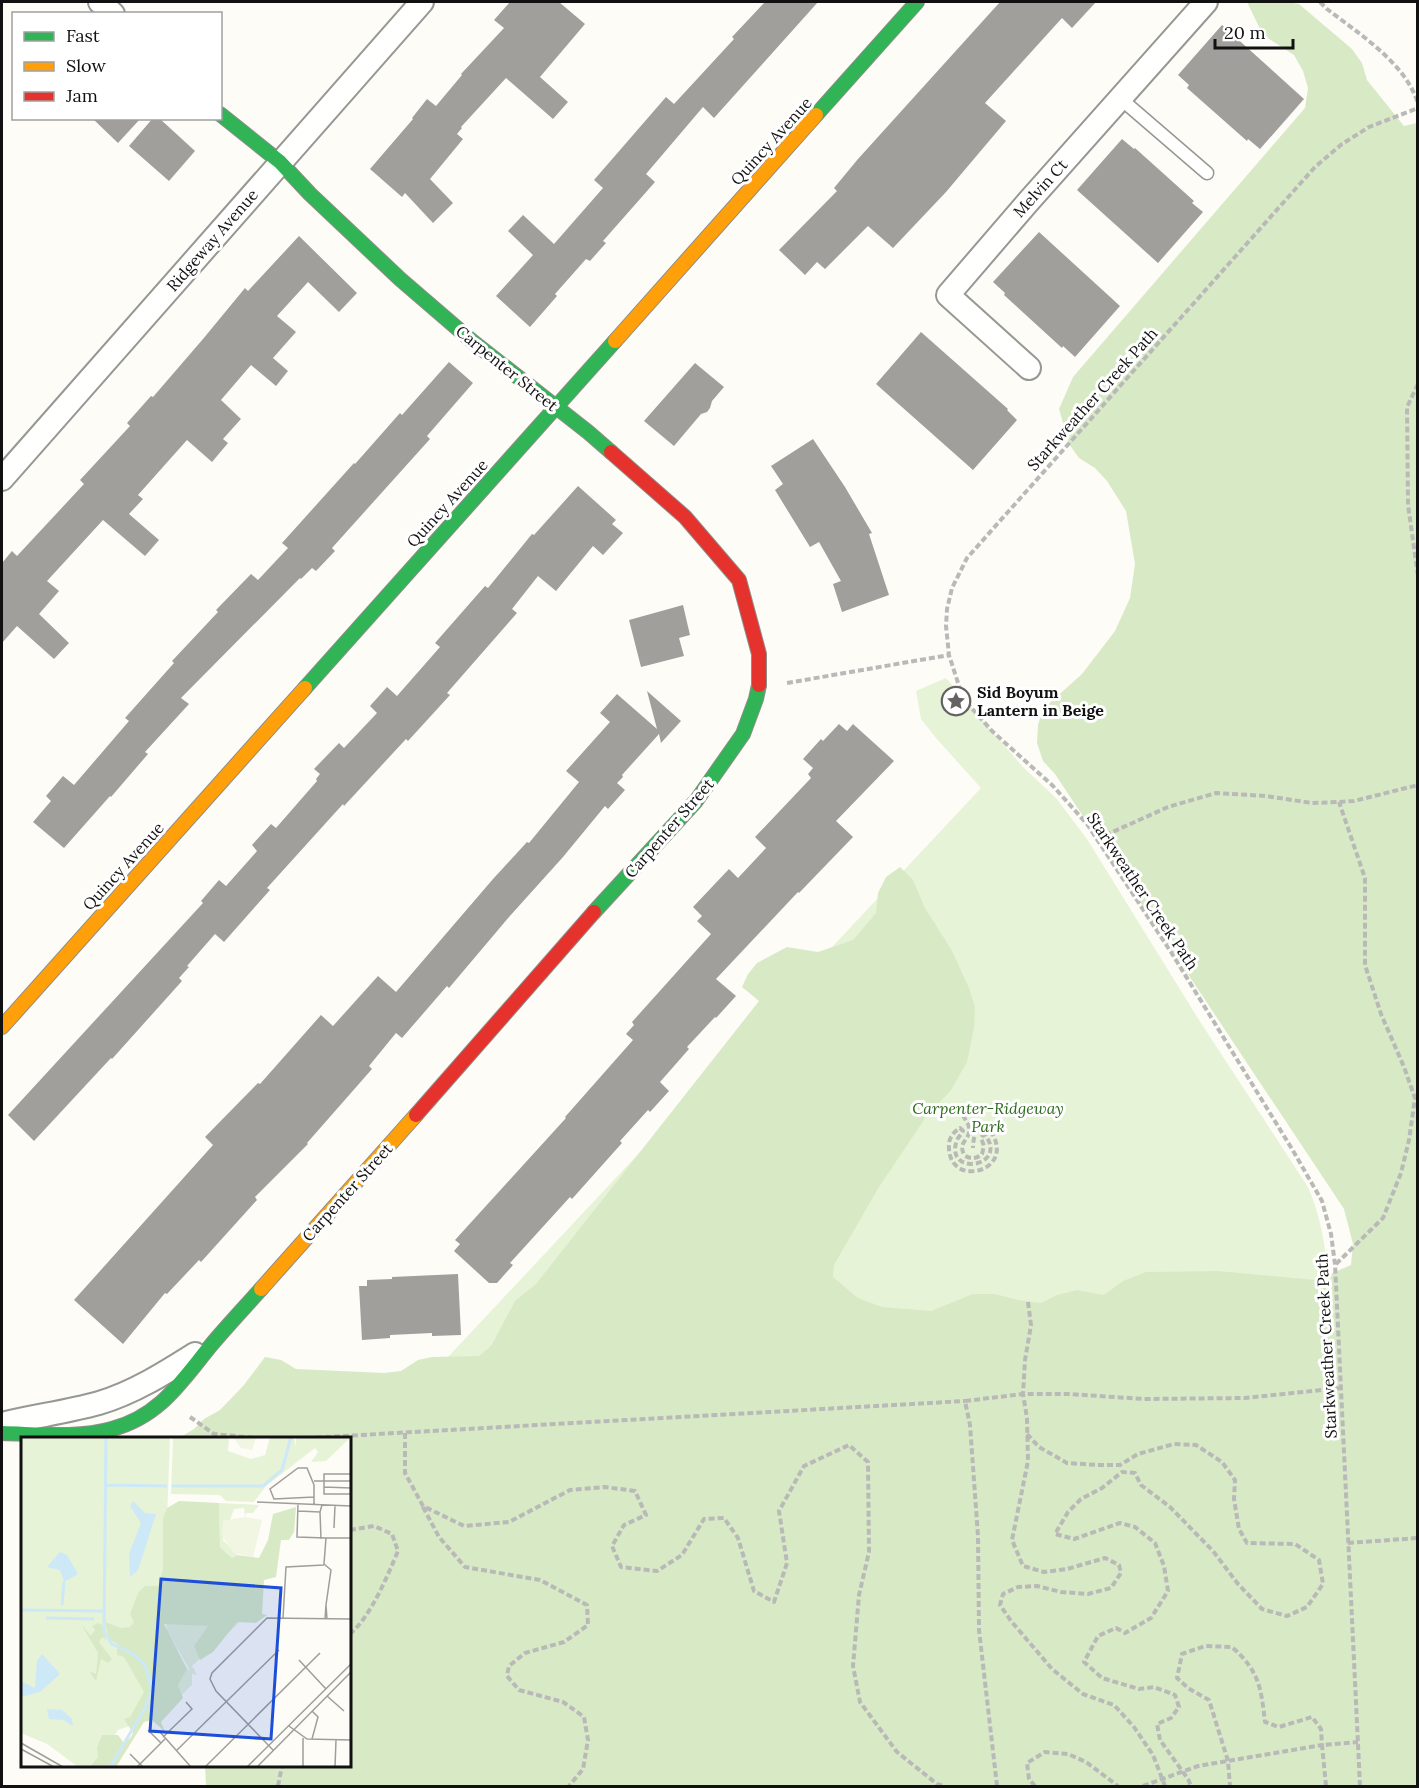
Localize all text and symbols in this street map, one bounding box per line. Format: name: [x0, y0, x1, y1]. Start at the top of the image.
legend: [12, 12, 222, 120]
scale bar: [1215, 12, 1293, 50]
text: 20 m: [1224, 21, 1266, 44]
text: Fast: [66, 24, 100, 47]
text: Slow: [66, 54, 106, 77]
text: Jam: [65, 84, 98, 107]
street label: Quincy Avenue: [726, 92, 816, 189]
street label: Melvin Ct: [1009, 154, 1072, 221]
street label: Ridgeway Avenue: [162, 184, 262, 295]
street label: Carpenter Street: [452, 321, 563, 416]
street label: Starkweather Creek Path: [1023, 323, 1162, 475]
street label: Quincy Avenue: [402, 454, 492, 551]
place label: Sid Boyum Lantern in Beige: [977, 682, 1104, 720]
place icon: Sid Boyum Lantern in Beige: [940, 685, 972, 717]
street label: Carpenter Street: [620, 773, 718, 882]
street label: Starkweather Creek Path: [1083, 809, 1203, 974]
street label: Quincy Avenue: [78, 817, 168, 914]
park label: Carpenter-Ridgeway Park: [912, 1098, 1064, 1136]
street label: Carpenter Street: [298, 1138, 397, 1245]
street label: Starkweather Creek Path: [1311, 1252, 1341, 1439]
inset map: [21, 1437, 351, 1767]

